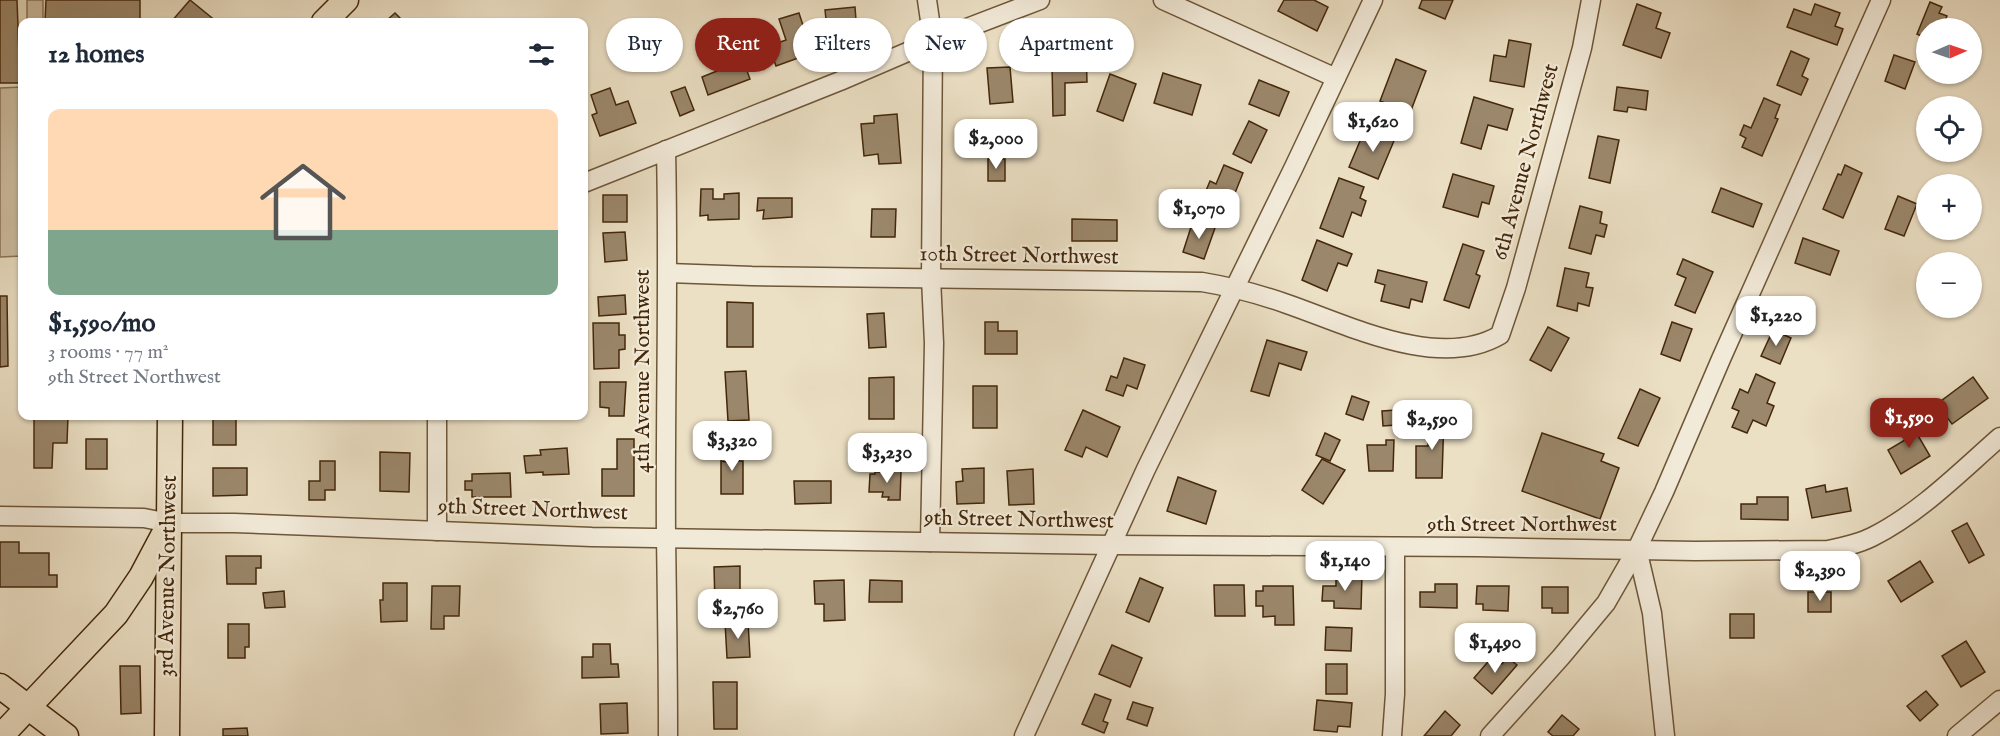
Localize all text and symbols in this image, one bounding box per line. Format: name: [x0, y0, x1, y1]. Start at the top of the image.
chip: Buy: [606, 18, 683, 72]
chip: Rent: [695, 18, 781, 72]
chip: Filters: [793, 18, 892, 72]
chip: New: [904, 18, 987, 72]
chip: Apartment: [999, 18, 1134, 72]
north arrow: [1916, 18, 1982, 84]
map controls: [1916, 18, 1982, 318]
text: 12 homes: [48, 38, 144, 71]
icon: filters: [525, 38, 558, 71]
street label: 6th Avenue Northwest: [1486, 60, 1566, 263]
button: locate: [1916, 96, 1982, 162]
pin: $1,620: [1324, 102, 1422, 153]
text: $1,620: [1347, 109, 1399, 134]
pin: $2,000: [947, 119, 1045, 170]
text: $2,000: [968, 126, 1024, 151]
icon: home: [249, 148, 357, 256]
button: +: [1916, 174, 1982, 240]
pin: $1,070: [1150, 189, 1248, 240]
text: $1,070: [1173, 196, 1225, 221]
street label: 10th Street Northwest: [919, 240, 1119, 272]
button: −: [1916, 252, 1982, 318]
street label: 4th Avenue Northwest: [629, 269, 657, 473]
pin: $1,220: [1727, 296, 1825, 347]
text: $1,220: [1750, 303, 1802, 328]
text: $1,590/mo: [48, 307, 155, 340]
text: 3 rooms · 77 m²: [48, 340, 168, 365]
text: 9th Street Northwest: [48, 365, 221, 390]
pin: $1,590: [1860, 398, 1958, 449]
pin: $2,590: [1383, 400, 1481, 451]
text: $1,590: [1884, 405, 1934, 430]
text: $2,590: [1406, 407, 1458, 432]
pin: $3,320: [683, 421, 781, 472]
text: $3,320: [707, 428, 757, 453]
pin: $3,230: [838, 433, 936, 484]
text: $3,230: [862, 440, 912, 465]
street label: 3rd Avenue Northwest: [152, 474, 184, 677]
street label: 9th Street Northwest: [437, 493, 629, 527]
street label: 9th Street Northwest: [923, 504, 1115, 536]
street label: 9th Street Northwest: [1426, 511, 1617, 539]
pin: $1,140: [1296, 541, 1394, 592]
text: $1,140: [1320, 548, 1370, 573]
pin: $2,390: [1771, 551, 1869, 602]
text: $2,390: [1794, 558, 1846, 583]
pin: $2,760: [689, 589, 787, 640]
text: $2,760: [712, 596, 764, 621]
pin: $1,490: [1446, 623, 1544, 674]
text: $1,490: [1469, 630, 1521, 655]

